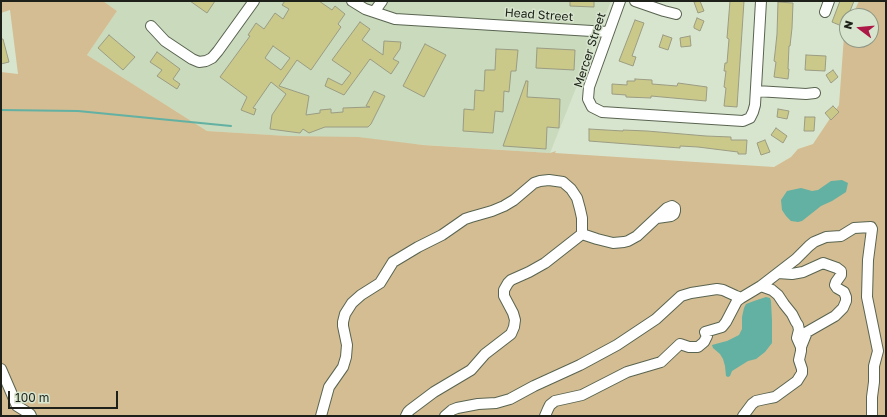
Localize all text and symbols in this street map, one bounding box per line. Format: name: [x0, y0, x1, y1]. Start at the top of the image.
street label: Head Street: [504, 5, 574, 25]
north arrow: [839, 8, 879, 48]
street label: Mercer Street: [571, 10, 609, 90]
text: N: [841, 19, 855, 31]
scale bar: [10, 383, 120, 409]
text: 100 m: [15, 390, 49, 405]

